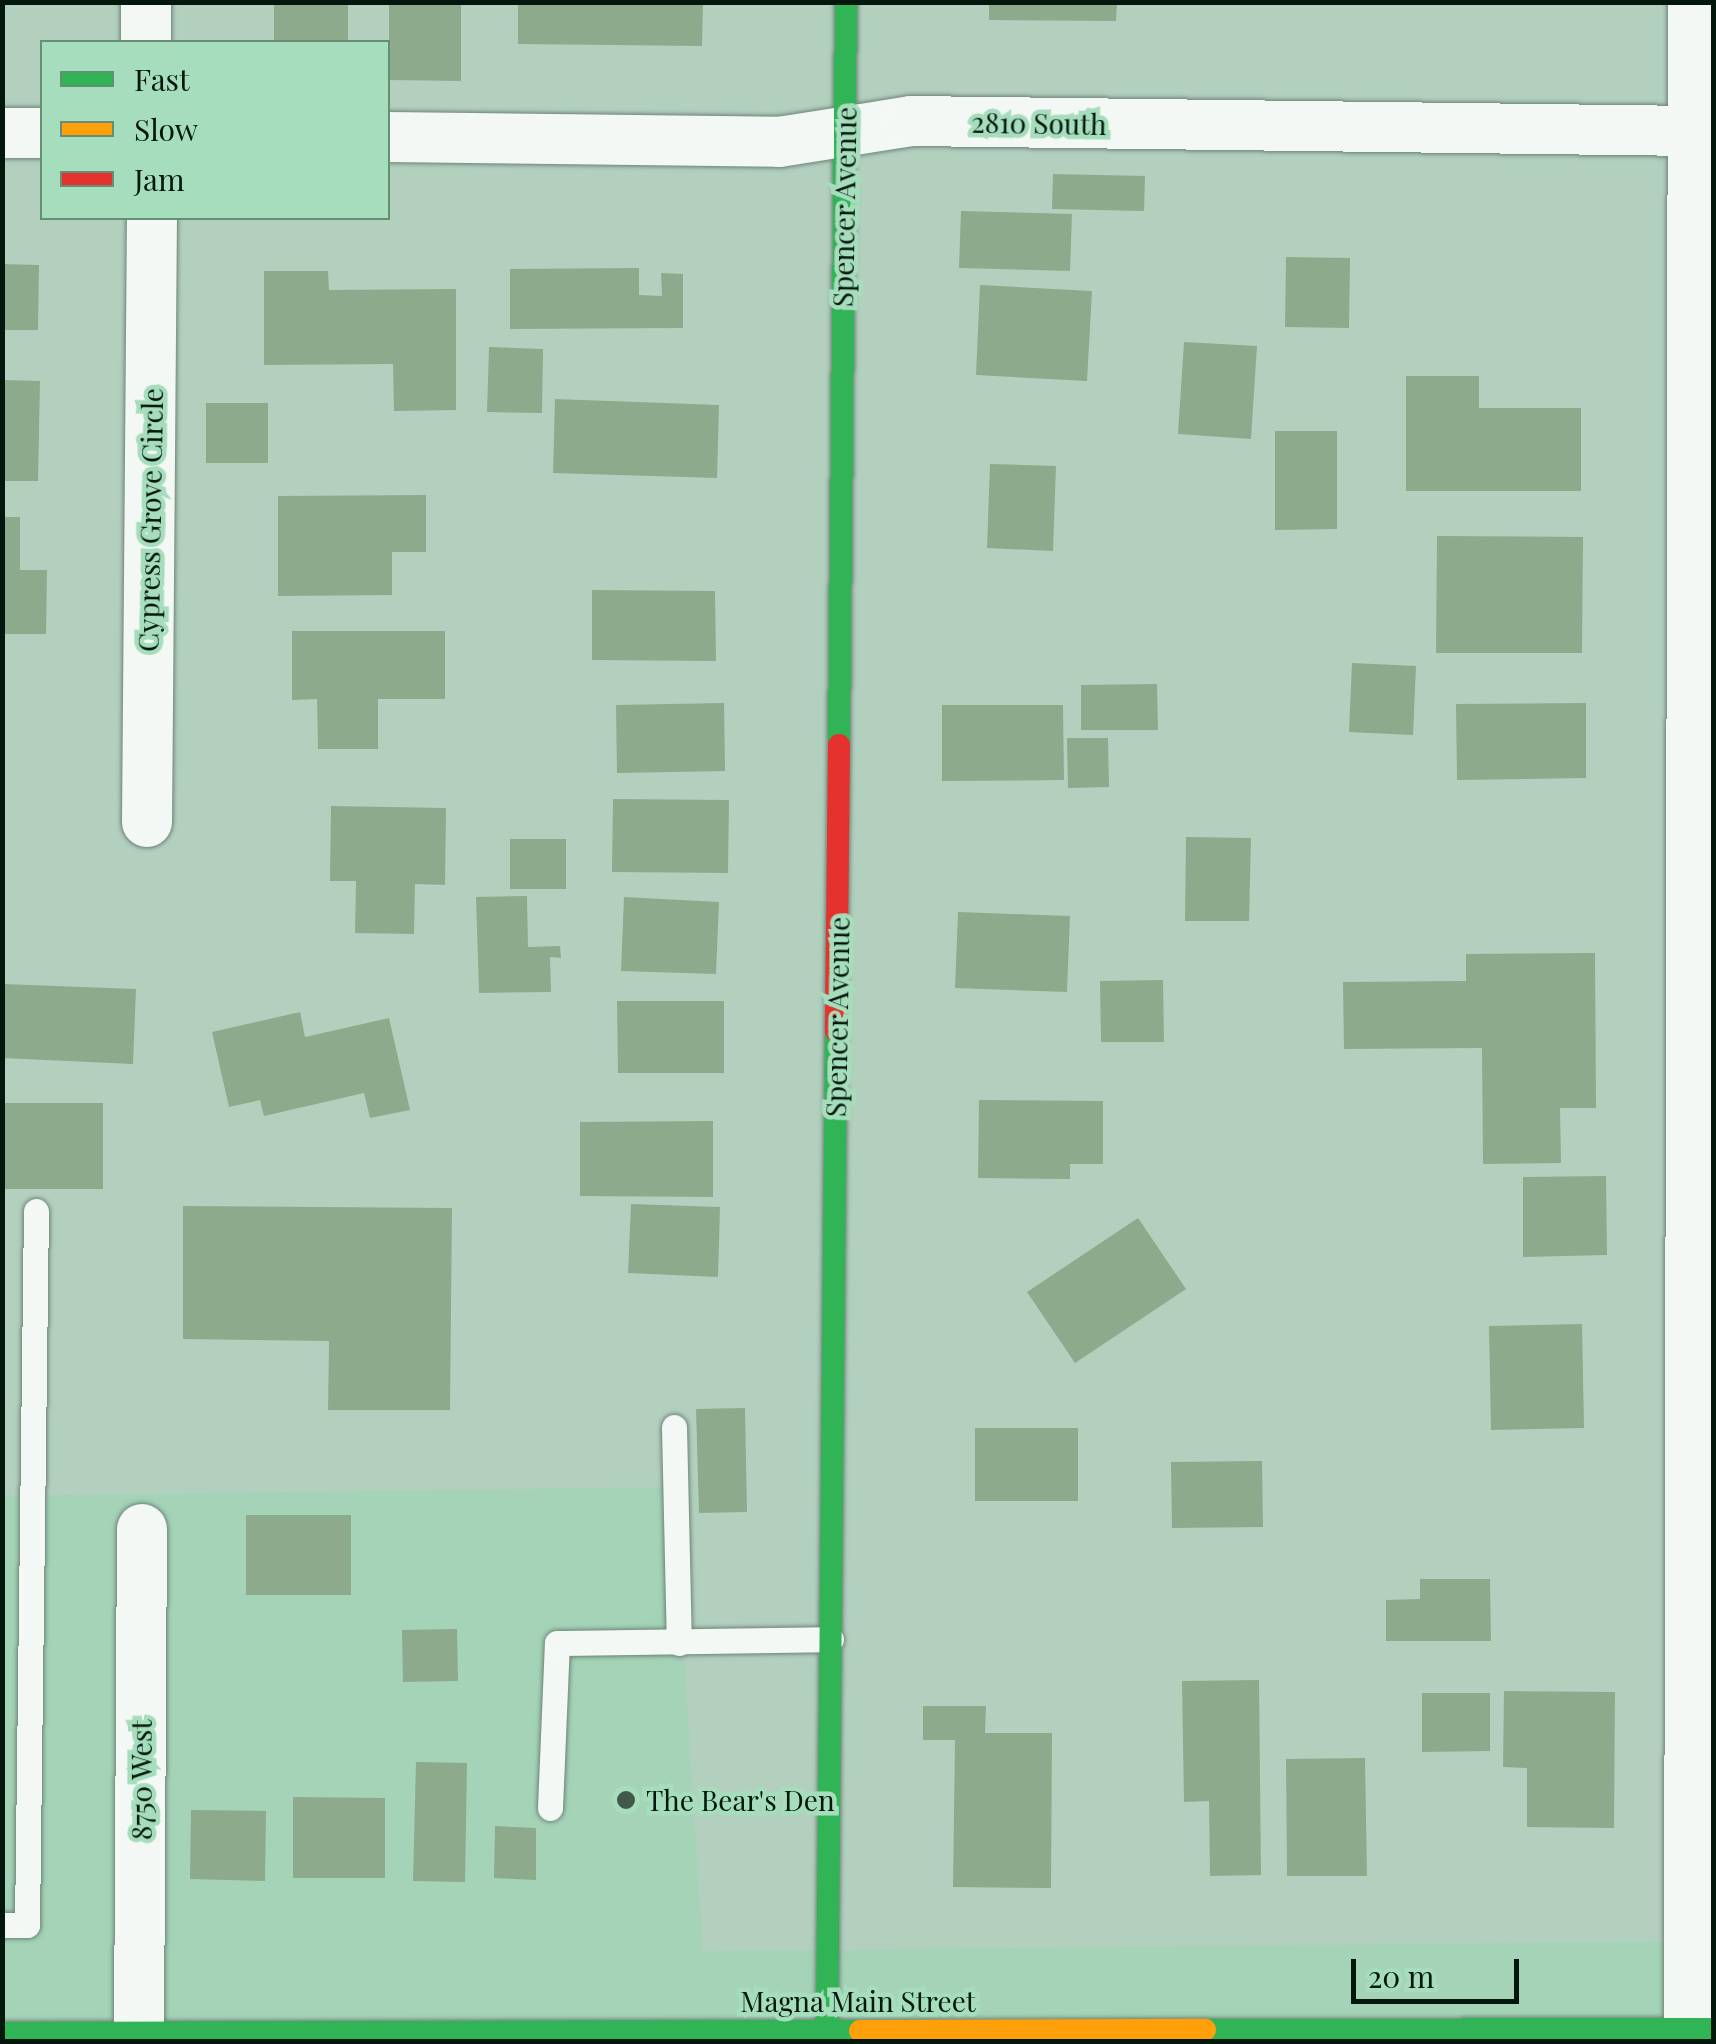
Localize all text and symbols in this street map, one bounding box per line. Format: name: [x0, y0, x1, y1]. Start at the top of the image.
legend: [40, 40, 390, 220]
text: Fast: [134, 59, 190, 99]
street label: 2810 South: [971, 105, 1107, 141]
street label: Spencer Avenue: [825, 106, 863, 308]
text: Slow: [134, 109, 198, 149]
text: Jam: [134, 159, 185, 199]
street label: Cypress Grove Circle: [131, 388, 169, 652]
street label: Spencer Avenue: [818, 916, 856, 1118]
street label: 8750 West: [124, 1719, 158, 1841]
place label: The Bear's Den: [646, 1783, 835, 1817]
marker: The Bear's Den: [615, 1789, 637, 1811]
scale bar: [1356, 1939, 1524, 2001]
text: 20 m: [1368, 1956, 1434, 1996]
street label: Magna Main Street: [740, 1984, 976, 2018]

